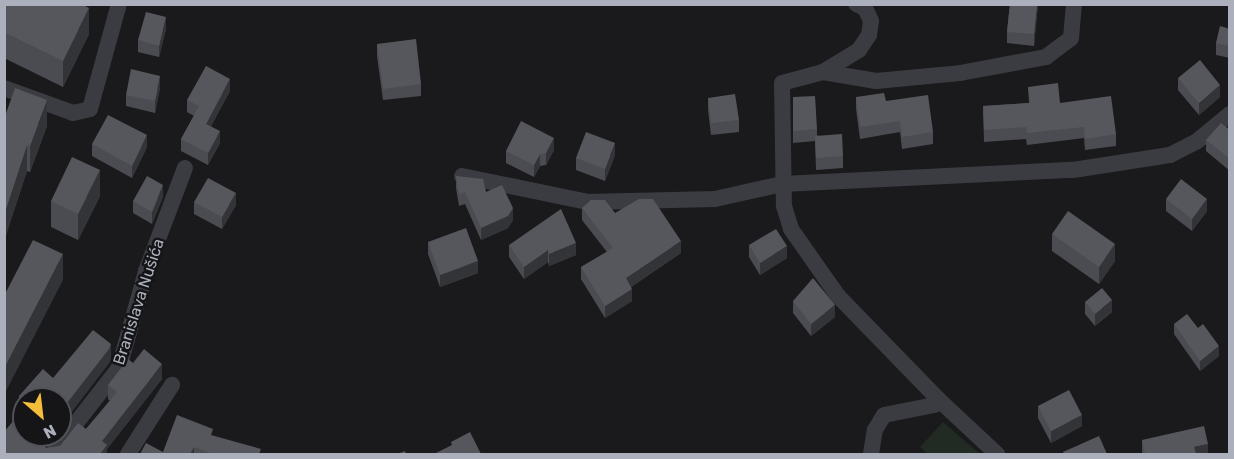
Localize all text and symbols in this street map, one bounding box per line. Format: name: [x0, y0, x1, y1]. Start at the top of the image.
street label: Branislava Nušića: [110, 237, 168, 367]
north arrow: [12, 387, 72, 447]
text: N: [40, 420, 59, 443]

